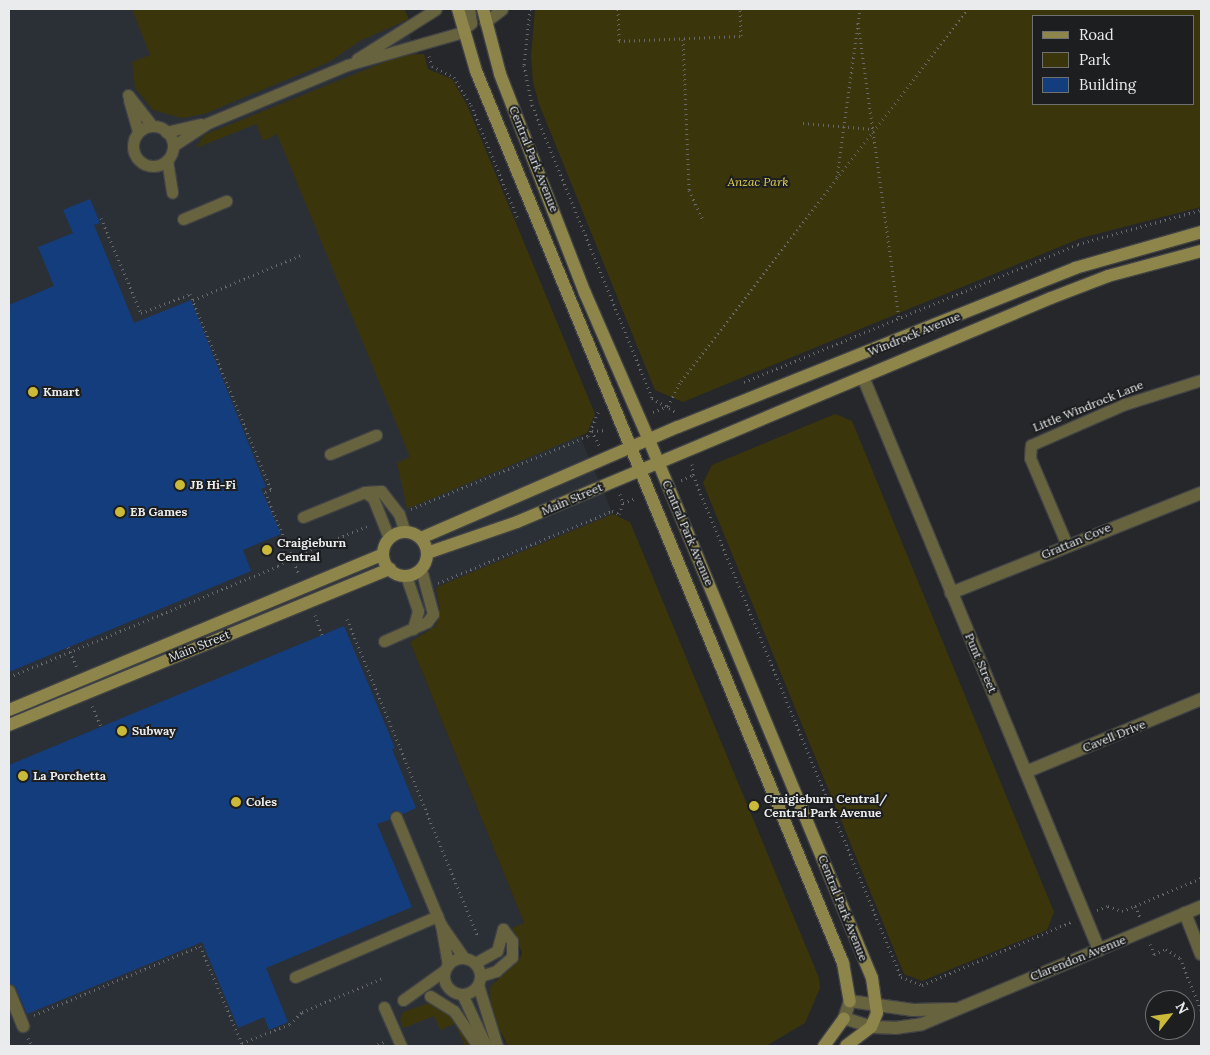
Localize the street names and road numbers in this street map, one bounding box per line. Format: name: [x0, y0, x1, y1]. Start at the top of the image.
street label: Central Park Avenue: [506, 104, 562, 214]
street label: Windrock Avenue: [866, 309, 962, 359]
street label: Little Windrock Lane: [1031, 377, 1145, 435]
street label: Central Park Avenue: [659, 478, 717, 588]
street label: Main Street: [539, 480, 605, 518]
street label: Grattan Cove: [1039, 520, 1113, 562]
street label: Main Street: [166, 627, 232, 665]
street label: Punt Street: [962, 631, 1000, 695]
street label: Cavell Drive: [1080, 717, 1148, 755]
street label: Central Park Avenue: [815, 853, 871, 963]
street label: Clarendon Avenue: [1028, 932, 1128, 984]

